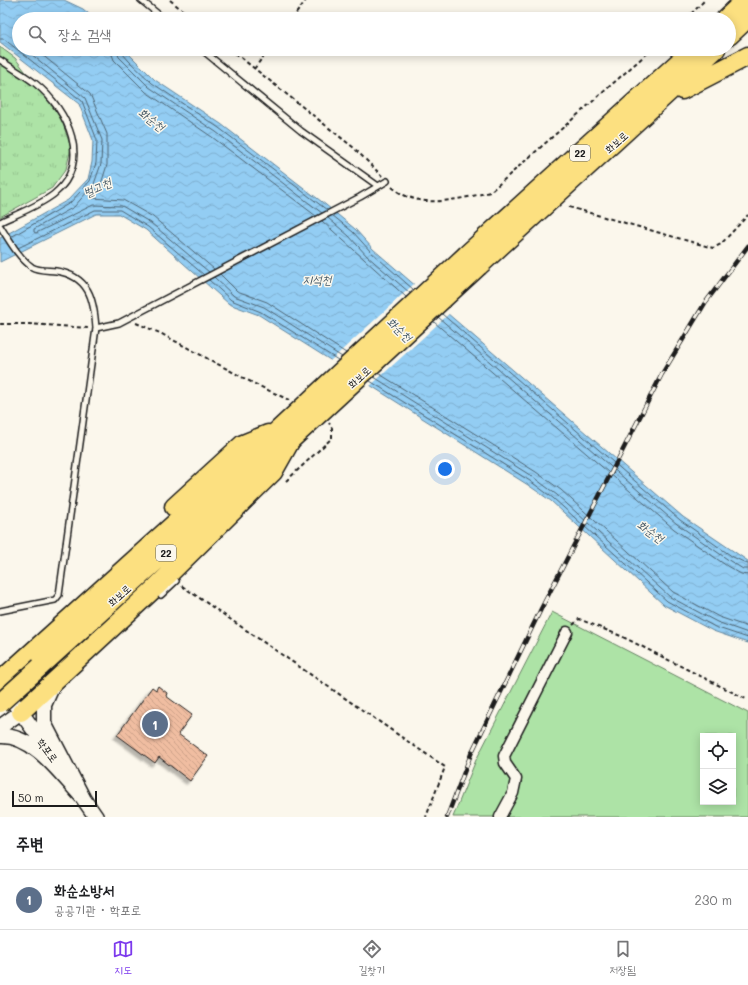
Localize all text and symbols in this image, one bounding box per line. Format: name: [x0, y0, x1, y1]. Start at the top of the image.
search box: [12, 12, 736, 56]
icon: search: [26, 23, 48, 45]
text: 장소 검색: [58, 24, 111, 44]
water label: 화순천: [136, 104, 169, 135]
street label: 화보로: [601, 127, 631, 156]
road number: 22: [570, 145, 590, 161]
water label: 벌고천: [81, 173, 115, 200]
water label: 지석천: [303, 271, 333, 287]
water label: 화순천: [384, 313, 417, 346]
street label: 화보로: [344, 362, 374, 392]
your location: [435, 459, 455, 479]
water label: 화순천: [635, 516, 669, 547]
road number: 22: [156, 545, 176, 561]
street label: 화보로: [104, 580, 134, 609]
pin: 1: [142, 709, 168, 739]
map controls: [700, 733, 736, 805]
button: locate: [700, 733, 736, 769]
street label: 학포로: [34, 735, 62, 765]
button: layers: [700, 769, 736, 805]
scale bar: [12, 789, 97, 808]
text: 50 m: [18, 790, 44, 805]
text: 주변: [16, 832, 43, 854]
text: 화순소방서: [54, 880, 114, 900]
text: 1: [26, 891, 32, 908]
text: 230 m: [695, 891, 732, 908]
text: 공공기관 · 학포로: [54, 901, 141, 918]
tab: 지도: [112, 938, 134, 978]
tab: 길찾기: [358, 938, 385, 978]
tab: 저장됨: [609, 938, 636, 978]

